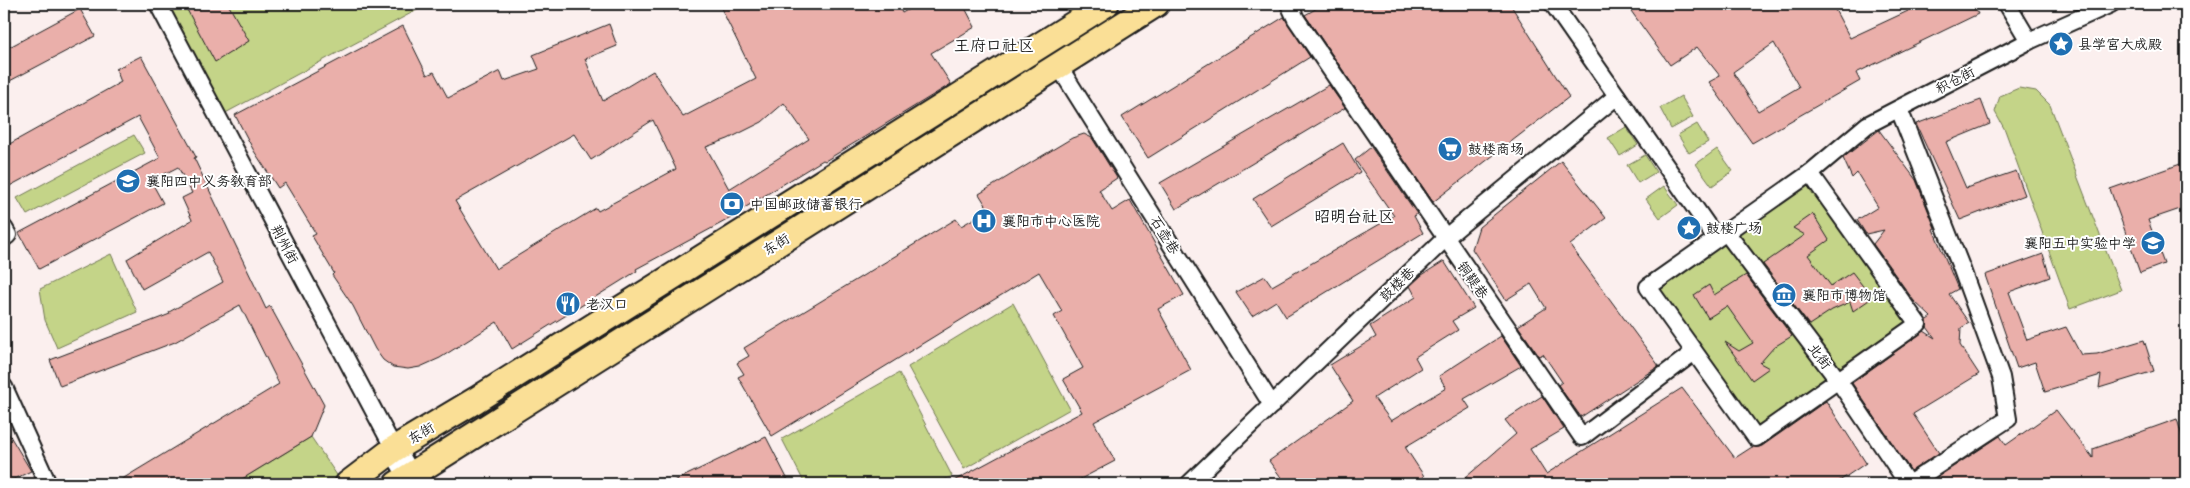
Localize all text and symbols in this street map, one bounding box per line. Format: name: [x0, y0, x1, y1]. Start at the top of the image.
place icon: 县学宫大成殿: [2048, 31, 2074, 57]
district label: 王府口社区: [954, 35, 1034, 57]
place label: 县学宫大成殿: [2078, 35, 2162, 55]
street label: 积仓街: [1932, 62, 1979, 100]
supermarket icon: 鼓楼商场: [1437, 136, 1463, 162]
place label: 鼓楼商场: [1468, 140, 1524, 160]
school or university icon: 襄阳四中义务教育部: [115, 168, 141, 194]
place label: 襄阳四中义务教育部: [146, 172, 272, 192]
bank icon: 中国邮政储蓄银行: [719, 191, 745, 217]
place label: 中国邮政储蓄银行: [750, 195, 862, 215]
district label: 昭明台社区: [1314, 206, 1394, 228]
hospital icon: 襄阳市中心医院: [971, 208, 997, 234]
place label: 襄阳市中心医院: [1002, 212, 1100, 232]
street label: 石壶巷: [1145, 212, 1184, 259]
place icon: 鼓楼广场: [1676, 215, 1702, 241]
place label: 鼓楼广场: [1706, 219, 1762, 239]
street label: 荆州街: [265, 221, 303, 268]
street label: 东街: [759, 229, 794, 261]
school or university icon: 襄阳五中实验中学: [2140, 230, 2166, 256]
place label: 襄阳五中实验中学: [2024, 234, 2136, 254]
street label: 铜鞮巷: [1452, 258, 1493, 304]
street label: 鼓楼巷: [1376, 262, 1420, 307]
museum icon: 襄阳市博物馆: [1771, 282, 1797, 308]
place label: 襄阳市博物馆: [1802, 286, 1886, 306]
restaurant icon: 老汉口: [555, 291, 581, 317]
place label: 老汉口: [586, 295, 628, 315]
street label: 北街: [1803, 339, 1836, 374]
street label: 东街: [404, 418, 439, 450]

